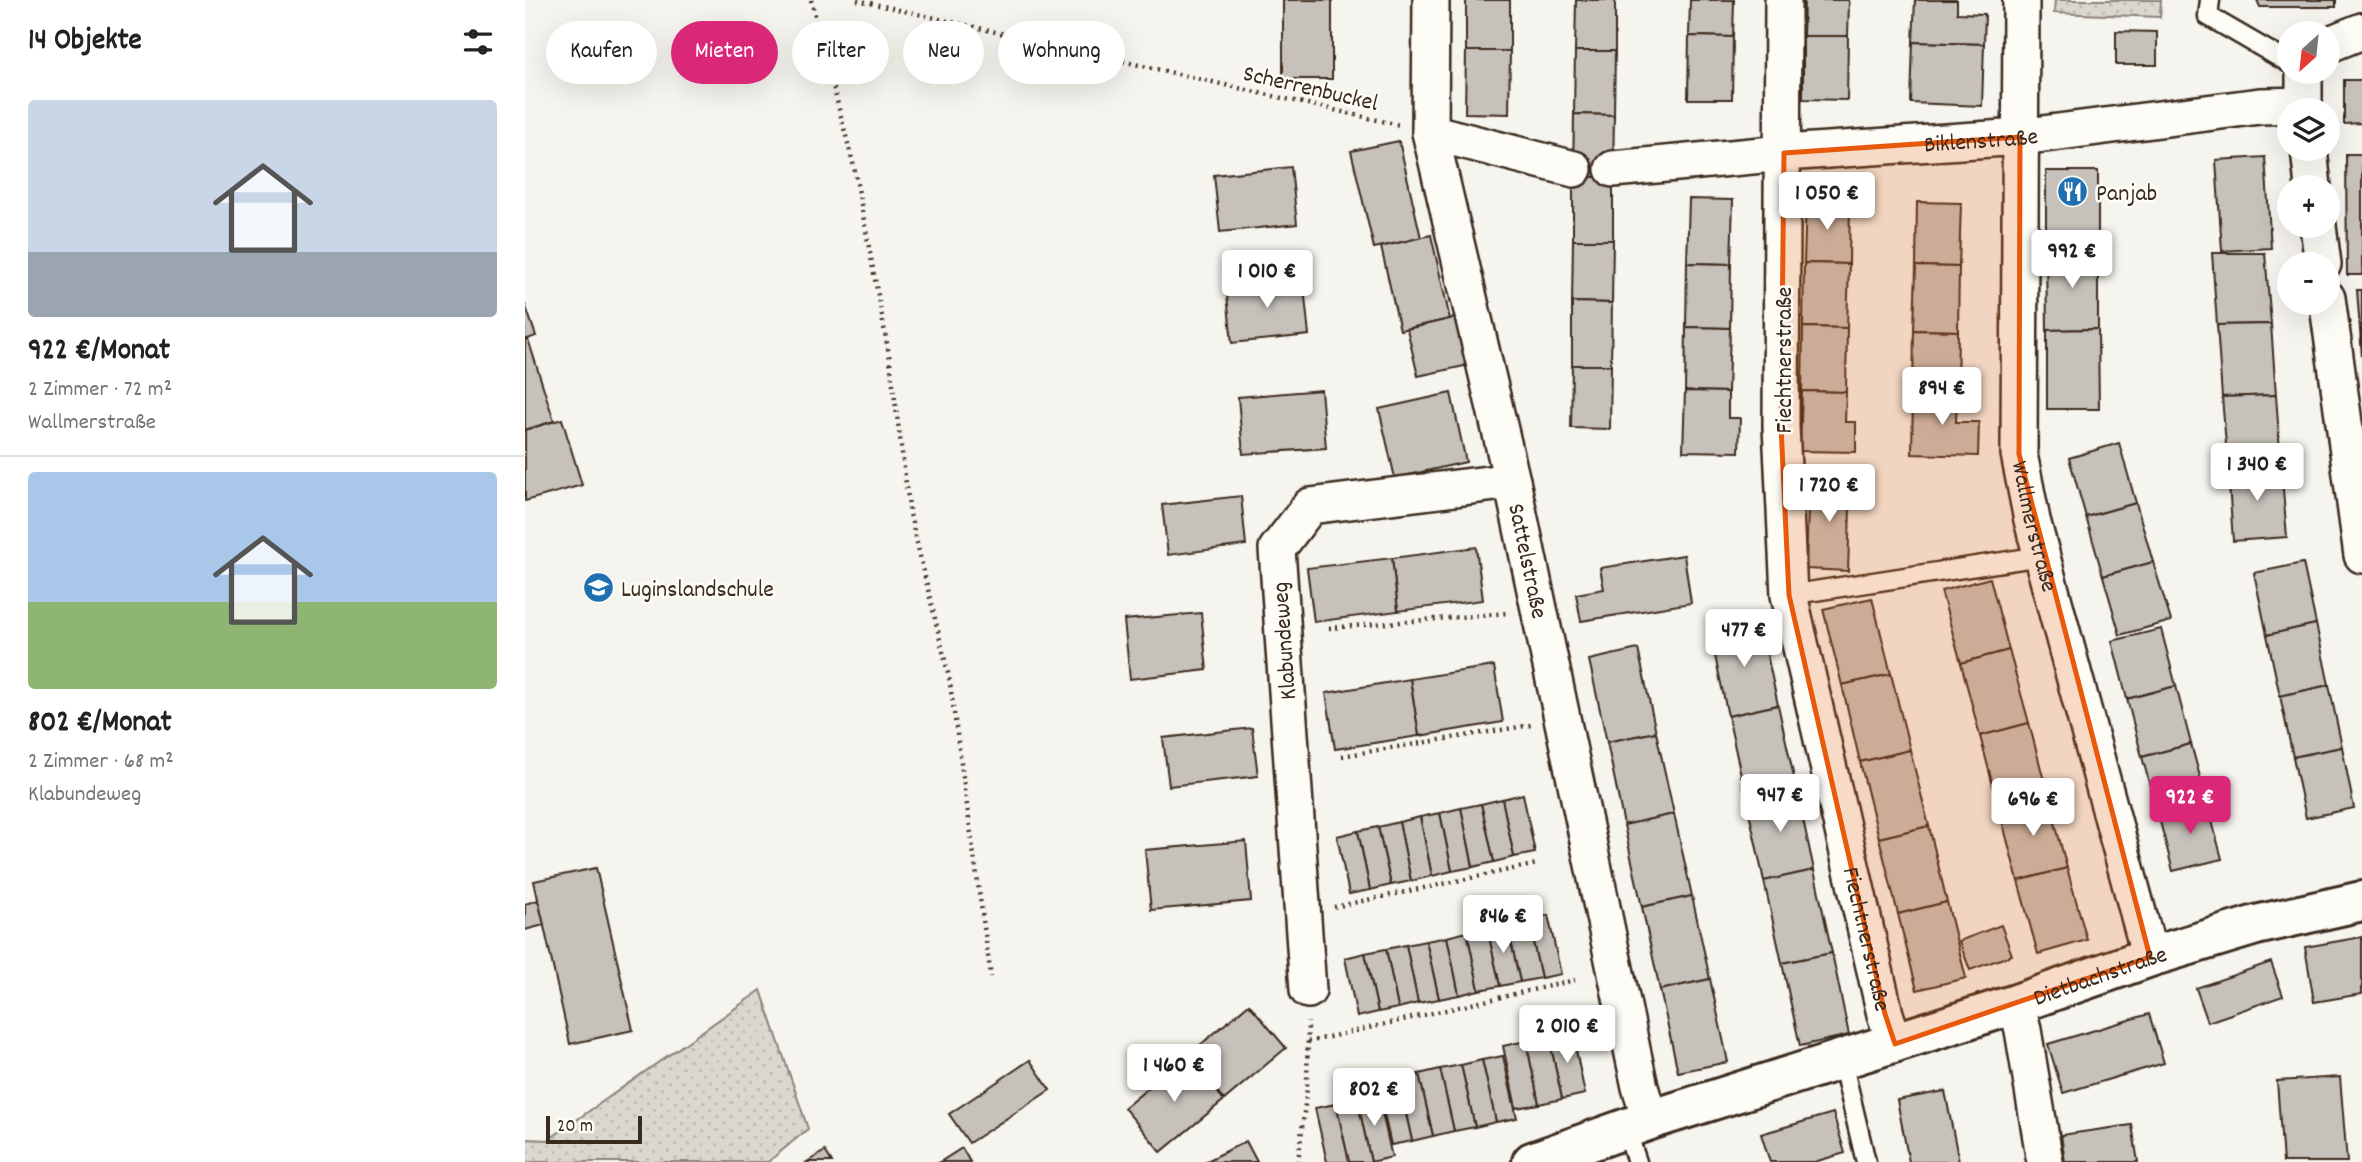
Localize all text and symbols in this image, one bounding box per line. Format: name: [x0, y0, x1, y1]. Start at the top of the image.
text: 14 Objekte: [28, 21, 142, 64]
chip: Kaufen: [546, 21, 657, 84]
chip: Mieten: [671, 21, 778, 84]
chip: Filter: [792, 21, 889, 84]
chip: Neu: [903, 21, 984, 84]
chip: Wohnung: [998, 21, 1125, 84]
north arrow: [2277, 21, 2340, 84]
map controls: [2277, 21, 2340, 315]
icon: filters: [459, 23, 497, 61]
street label: Scherrenbuckel: [1239, 58, 1382, 122]
button: layers: [2277, 98, 2340, 161]
street label: Biklenstraße: [1923, 121, 2040, 163]
icon: home: [200, 145, 326, 271]
pin: 1 050 €: [1762, 173, 1892, 232]
restaurant icon: Panjab: [2056, 175, 2090, 209]
button: +: [2277, 175, 2340, 238]
text: 1 050 €: [1795, 178, 1859, 211]
place label: Panjab: [2096, 178, 2157, 212]
pin: 992 €: [2023, 230, 2121, 290]
text: 992 €: [2047, 236, 2097, 269]
pin: 1 010 €: [1202, 250, 1332, 310]
button: −: [2277, 252, 2340, 315]
text: 1 010 €: [1238, 256, 1296, 289]
street label: Fiechtnerstraße: [1769, 287, 1803, 433]
text: 922 €/Monat: [28, 331, 170, 374]
pin: 894 €: [1893, 368, 1991, 427]
text: 894 €: [1918, 373, 1966, 406]
text: 2 Zimmer · 72 m²: [28, 374, 172, 407]
text: Wallmerstraße: [28, 407, 156, 440]
pin: 1 340 €: [2192, 444, 2322, 503]
text: 1 340 €: [2227, 449, 2287, 482]
street label: Wallmerstraße: [2001, 458, 2065, 596]
pin: 1 720 €: [1764, 464, 1894, 524]
text: 1 720 €: [1799, 470, 1859, 503]
street label: Sattelstraße: [1497, 501, 1555, 622]
icon: home: [200, 517, 326, 643]
school or university icon: Luginslandschule: [581, 571, 615, 605]
place label: Luginslandschule: [621, 574, 774, 608]
street label: Klabundeweg: [1265, 581, 1307, 701]
pin: 477 €: [1695, 610, 1793, 669]
text: 477 €: [1721, 615, 1767, 648]
text: 802 €/Monat: [28, 703, 172, 746]
text: 2 Zimmer · 68 m²: [28, 746, 174, 779]
pin: 947 €: [1731, 774, 1829, 834]
pin: 922 €: [2141, 776, 2239, 836]
pin: 696 €: [1984, 778, 2082, 838]
text: Klabundeweg: [28, 779, 141, 812]
text: 947 €: [1757, 780, 1804, 813]
text: 922 €: [2166, 782, 2214, 815]
text: 696 €: [2007, 784, 2059, 817]
street label: Fiechtnerstraße: [1832, 864, 1898, 1015]
pin: 846 €: [1454, 895, 1552, 955]
text: 846 €: [1479, 901, 1527, 934]
street label: Dietbachstraße: [2029, 939, 2172, 1017]
pin: 2 010 €: [1502, 1006, 1632, 1065]
text: 2 010 €: [1535, 1011, 1599, 1044]
pin: 1 460 €: [1109, 1044, 1239, 1104]
text: 1 460 €: [1143, 1050, 1205, 1083]
pin: 802 €: [1325, 1068, 1423, 1128]
text: 802 €: [1349, 1074, 1399, 1107]
scale bar: [546, 1113, 642, 1145]
text: 20 m: [557, 1114, 593, 1141]

